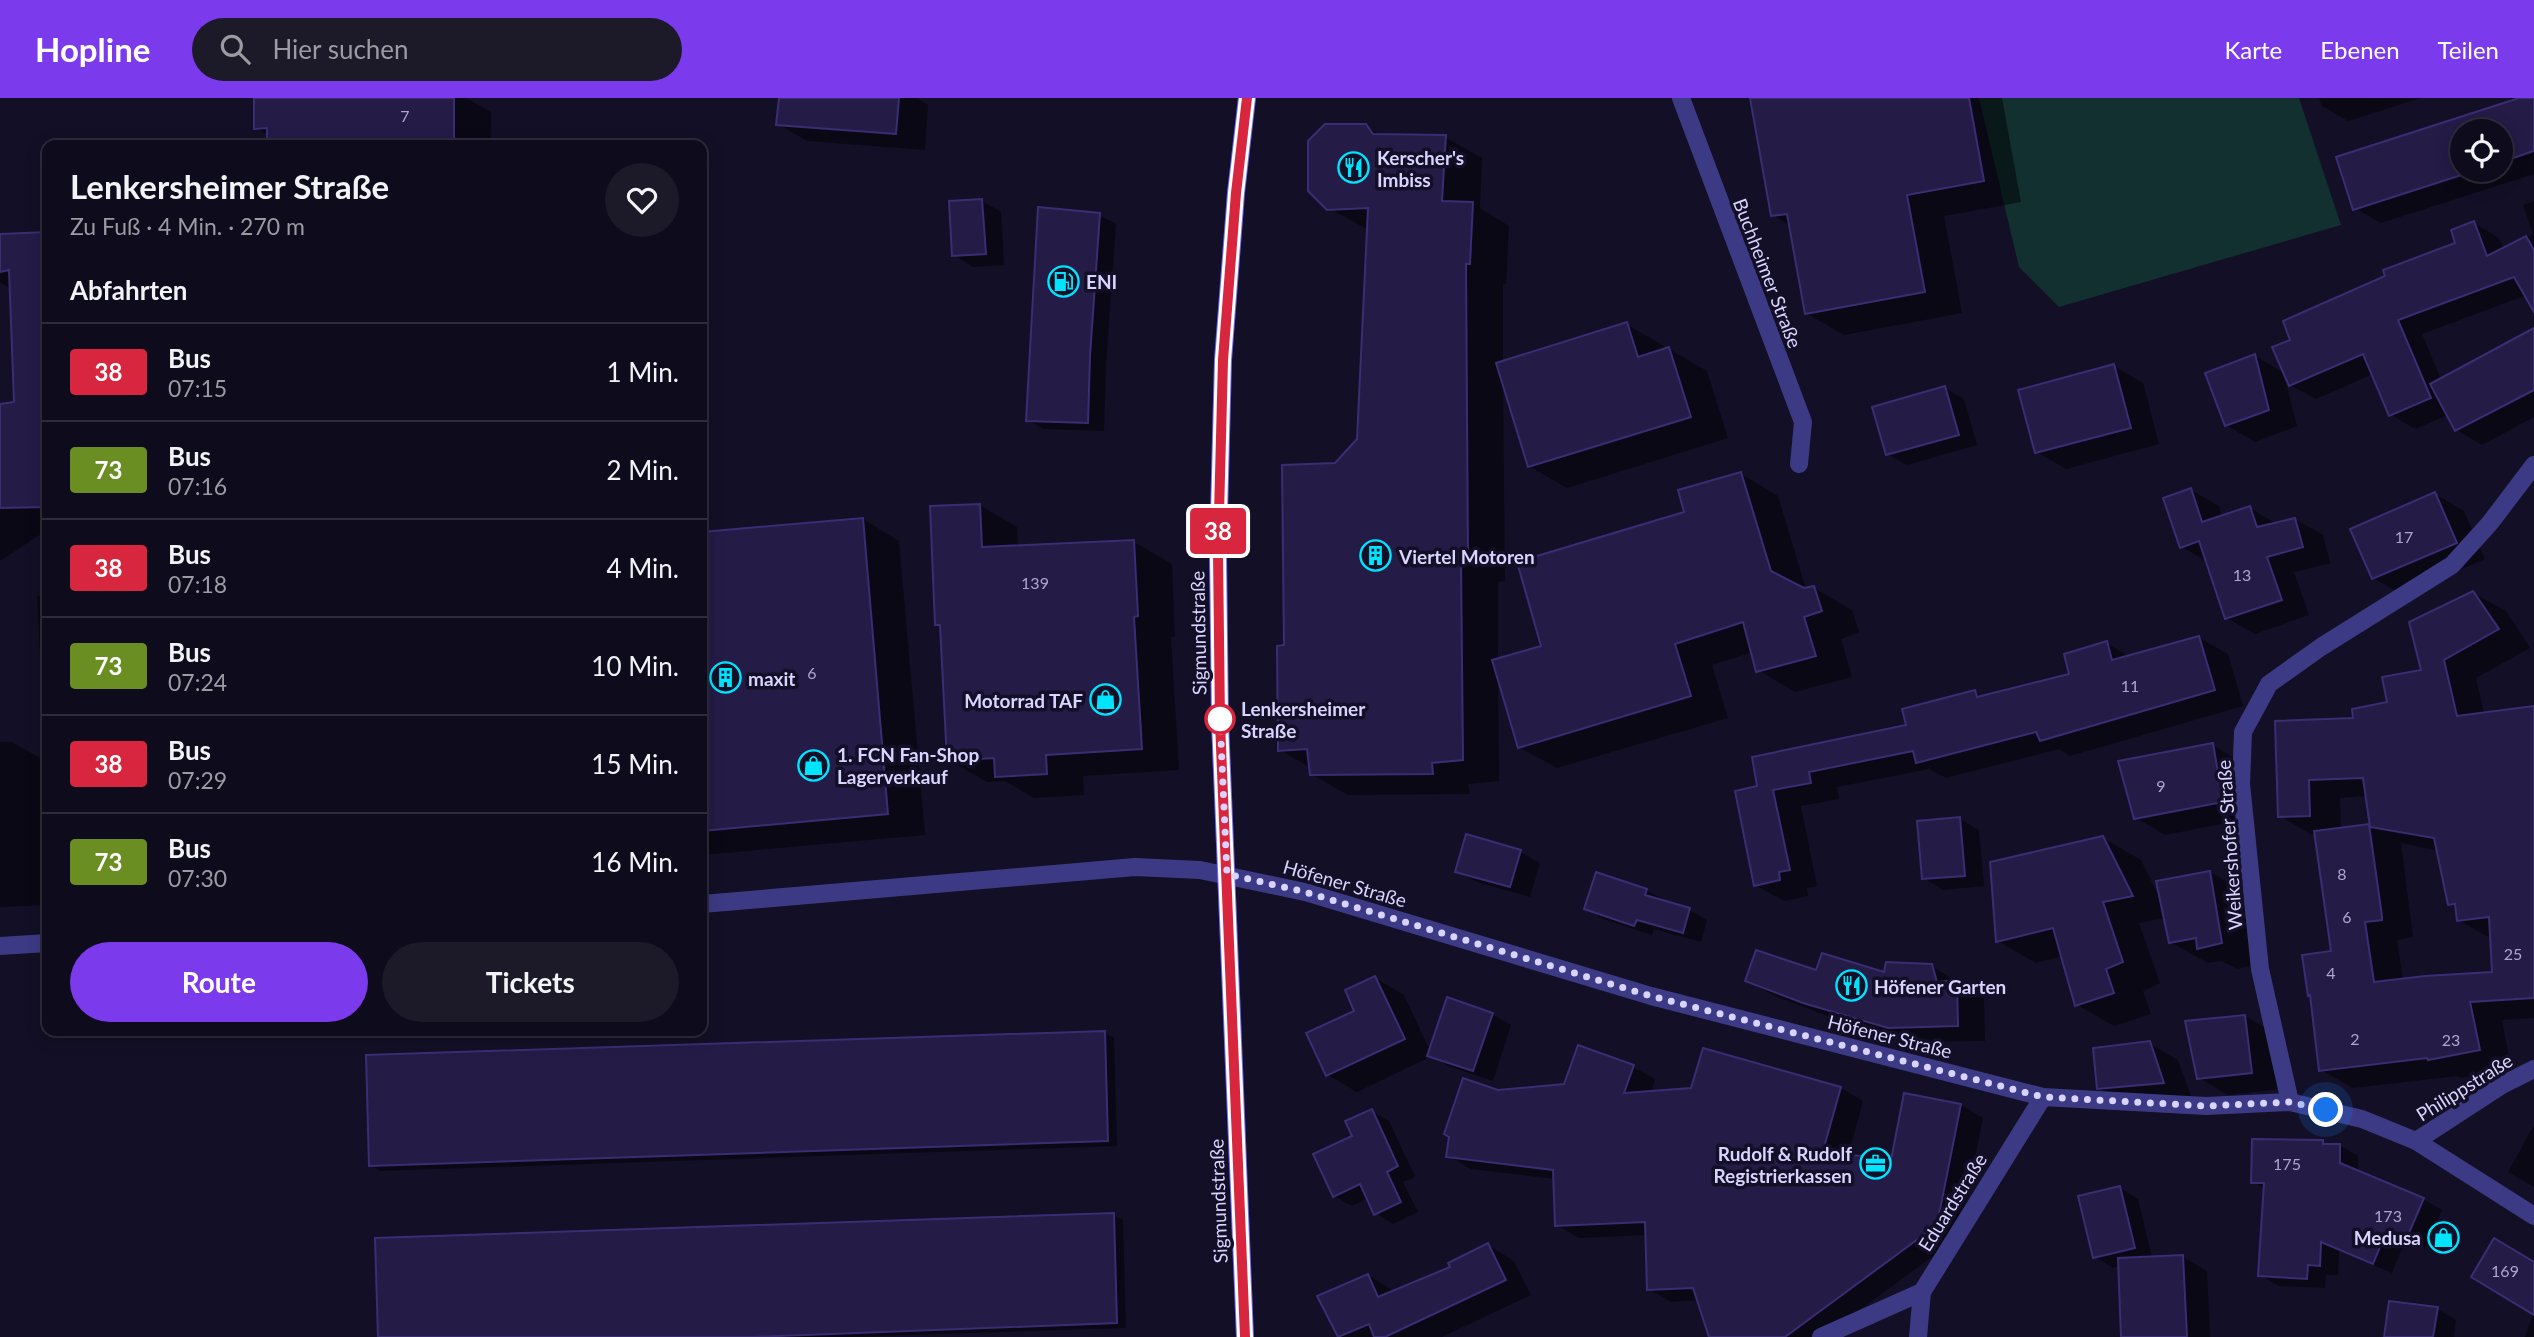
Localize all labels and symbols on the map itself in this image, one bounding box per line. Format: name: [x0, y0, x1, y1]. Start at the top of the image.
house number: 7: [400, 106, 410, 125]
place label: Kerscher's Imbiss: [1377, 146, 1464, 191]
restaurant icon: Kerscher's Imbiss: [1337, 151, 1371, 185]
street label: Buchheimer Straße: [1729, 195, 1807, 351]
fuel station icon: ENI: [1046, 264, 1080, 298]
place label: ENI: [1086, 270, 1117, 293]
line badge: 38: [1186, 508, 1250, 554]
house number: 17: [2395, 527, 2413, 546]
building icon: Viertel Motoren: [1359, 539, 1393, 573]
place label: Viertel Motoren: [1398, 545, 1535, 568]
house number: 13: [2233, 565, 2251, 584]
street label: Sigmundstraße: [1185, 571, 1211, 695]
house number: 139: [1021, 573, 1049, 592]
building icon: maxit: [708, 661, 742, 695]
house number: 6: [807, 663, 817, 682]
place label: maxit: [748, 667, 795, 690]
house number: 11: [2121, 676, 2139, 695]
shop icon: Motorrad TAF: [1089, 683, 1123, 717]
place label: Motorrad TAF: [964, 689, 1083, 712]
place label: Lenkersheimer Straße: [1241, 697, 1366, 742]
marker: Lenkersheimer Straße: [1205, 704, 1235, 734]
place label: 1. FCN Fan-Shop Lagerverkauf: [837, 743, 979, 788]
shop icon: 1. FCN Fan-Shop Lagerverkauf: [797, 748, 831, 782]
street label: Weikershofer Straße: [2212, 759, 2246, 931]
house number: 9: [2156, 776, 2166, 795]
street label: Höfener Straße: [1281, 854, 1409, 912]
house number: 8: [2337, 864, 2347, 883]
house number: 6: [2342, 907, 2352, 926]
house number: 25: [2504, 944, 2522, 963]
house number: 4: [2326, 963, 2336, 982]
restaurant icon: Höfener Garten: [1834, 969, 1868, 1003]
place label: Höfener Garten: [1874, 975, 2006, 998]
street label: Höfener Straße: [1826, 1009, 1954, 1063]
house number: 2: [2350, 1029, 2360, 1048]
house number: 23: [2442, 1030, 2460, 1049]
street label: Philippstraße: [2412, 1048, 2516, 1126]
your location: [2308, 1092, 2343, 1127]
street label: Sigmundstraße: [1204, 1138, 1232, 1264]
place label: Rudolf & Rudolf Registrierkassen: [1713, 1142, 1852, 1187]
office icon: Rudolf & Rudolf Registrierkassen: [1858, 1147, 1892, 1181]
street label: Eduardstraße: [1913, 1149, 1991, 1255]
house number: 175: [2273, 1154, 2301, 1173]
house number: 173: [2374, 1206, 2402, 1225]
shop icon: Medusa: [2427, 1220, 2461, 1254]
place label: Medusa: [2354, 1226, 2421, 1249]
house number: 169: [2491, 1261, 2519, 1280]

